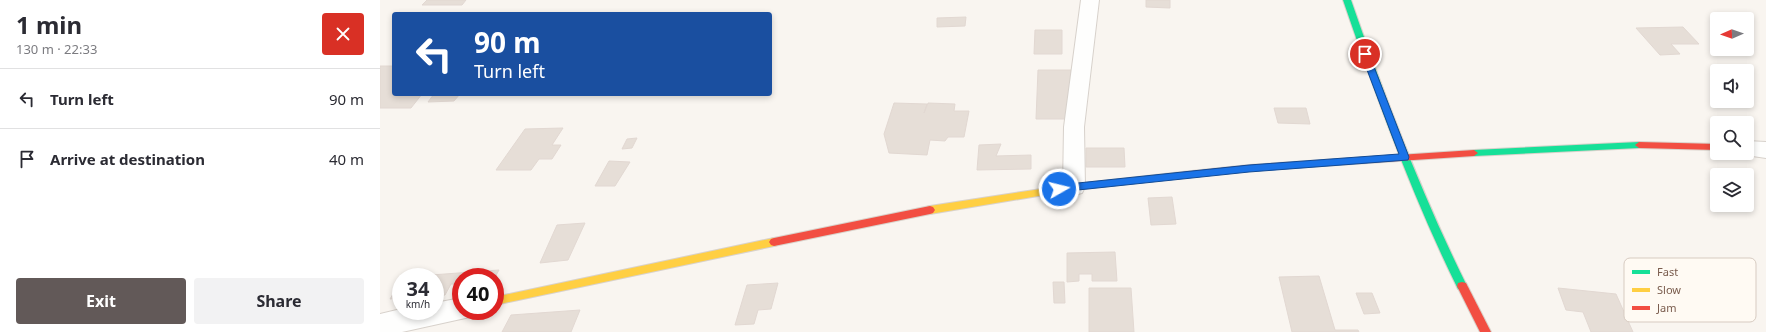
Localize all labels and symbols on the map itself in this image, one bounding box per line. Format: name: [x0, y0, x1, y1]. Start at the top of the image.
north arrow: [1710, 12, 1754, 56]
pin: [1348, 37, 1382, 71]
position arrow: [1038, 168, 1080, 210]
legend: [1624, 258, 1756, 322]
text: Fast: [1657, 264, 1678, 279]
speed limit sign: 40: [452, 268, 504, 320]
text: Slow: [1657, 282, 1681, 297]
text: Jam: [1656, 300, 1676, 315]

